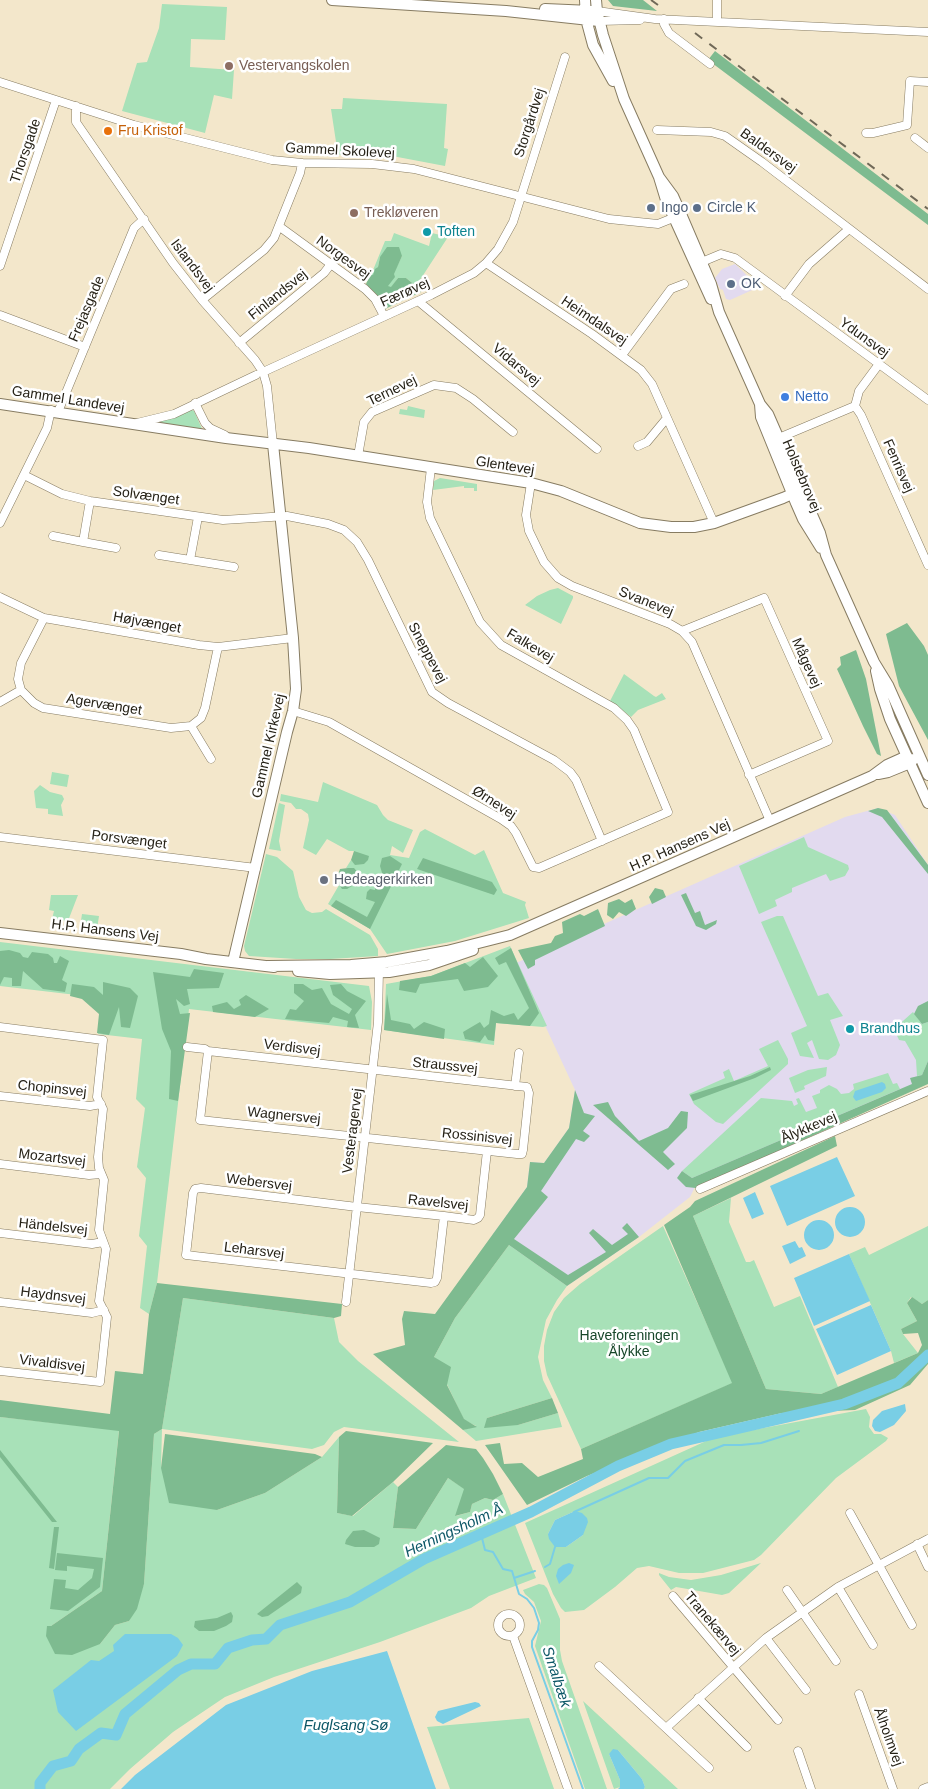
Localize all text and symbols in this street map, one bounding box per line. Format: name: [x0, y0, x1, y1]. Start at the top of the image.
place label: Vestervangskolen: [239, 58, 350, 74]
marker: Vestervangskolen: [223, 60, 235, 72]
street label: Storgårdvej: [511, 86, 549, 160]
street label: Thorsgade: [7, 117, 45, 185]
place label: Fru Kristof: [118, 123, 183, 139]
marker: Fru Kristof: [102, 125, 114, 137]
street label: Baldersvej: [737, 125, 799, 177]
street label: Gammel Skolevej: [285, 140, 395, 162]
place label: Ingo: [661, 200, 688, 216]
place label: Circle K: [707, 200, 756, 216]
marker: Ingo: [645, 202, 657, 214]
marker: Circle K: [691, 202, 703, 214]
place label: Trekløveren: [364, 205, 438, 221]
marker: Trekløveren: [348, 207, 360, 219]
place label: Toften: [437, 224, 475, 240]
marker: Toften: [421, 226, 433, 238]
street label: Norgesvej: [313, 233, 373, 283]
street label: Islandsvej: [167, 236, 217, 296]
street label: Finlandsvej: [245, 266, 311, 324]
street label: Frejasgade: [66, 273, 108, 345]
street label: Færøvej: [378, 275, 432, 311]
place label: OK: [741, 276, 761, 292]
marker: OK: [725, 278, 737, 290]
street label: Heimdalsvej: [558, 293, 630, 349]
street label: Ydunsvej: [836, 314, 892, 362]
street label: Vidarsvej: [489, 340, 543, 390]
street label: Ternevej: [365, 372, 419, 410]
street label: Gammel Landevej: [11, 383, 125, 417]
place label: Netto: [795, 389, 828, 405]
marker: Netto: [779, 391, 791, 403]
street label: Holstebrovej: [778, 437, 824, 515]
street label: Fenrisvej: [879, 437, 917, 495]
street label: Glentevej: [474, 453, 536, 479]
street label: Solvænget: [112, 483, 180, 509]
street label: Svanevej: [616, 583, 676, 621]
street label: Højvænget: [112, 609, 182, 637]
street label: Sneppevej: [404, 620, 450, 686]
street label: Falkevej: [503, 625, 557, 667]
street label: Mågevej: [788, 635, 824, 691]
street label: Agervænget: [65, 691, 143, 719]
street label: Gammel Kirkevej: [249, 692, 289, 800]
street label: Ørnevej: [469, 783, 519, 823]
street label: H.P. Hansens Vej: [627, 816, 733, 876]
street label: Porsvænget: [91, 827, 167, 853]
place label: Hedeagerkirken: [334, 872, 433, 888]
marker: Hedeagerkirken: [318, 874, 330, 886]
street label: H.P. Hansens Vej: [50, 916, 160, 946]
place label: Brandhus: [860, 1021, 920, 1037]
marker: Brandhus: [844, 1023, 856, 1035]
street label: Verdisvej: [263, 1036, 321, 1060]
street label: Straussvej: [412, 1054, 478, 1078]
street label: Chopinsvej: [17, 1077, 87, 1101]
street label: Vesteragervej: [339, 1087, 367, 1175]
street label: Wagnersvej: [247, 1104, 321, 1128]
street label: Ålykkevej: [779, 1109, 839, 1147]
street label: Rossinisvej: [441, 1125, 513, 1149]
street label: Mozartsvej: [17, 1146, 87, 1170]
street label: Webersvej: [225, 1171, 293, 1195]
street label: Ravelsvej: [407, 1191, 469, 1215]
street label: Händelsvej: [18, 1215, 88, 1239]
street label: Leharsvej: [223, 1239, 285, 1263]
street label: Haydnsvej: [20, 1284, 86, 1308]
park label: Haveforeningen Ålykke: [580, 1328, 678, 1360]
street label: Vivaldisvej: [18, 1352, 86, 1376]
water label: Herningsholm Å: [402, 1500, 506, 1562]
street label: Tranekærvej: [680, 1589, 744, 1659]
water label: Smalbæk: [538, 1644, 574, 1710]
street label: Ålholmvej: [870, 1706, 906, 1768]
water label: Fuglsang Sø: [303, 1717, 389, 1735]

